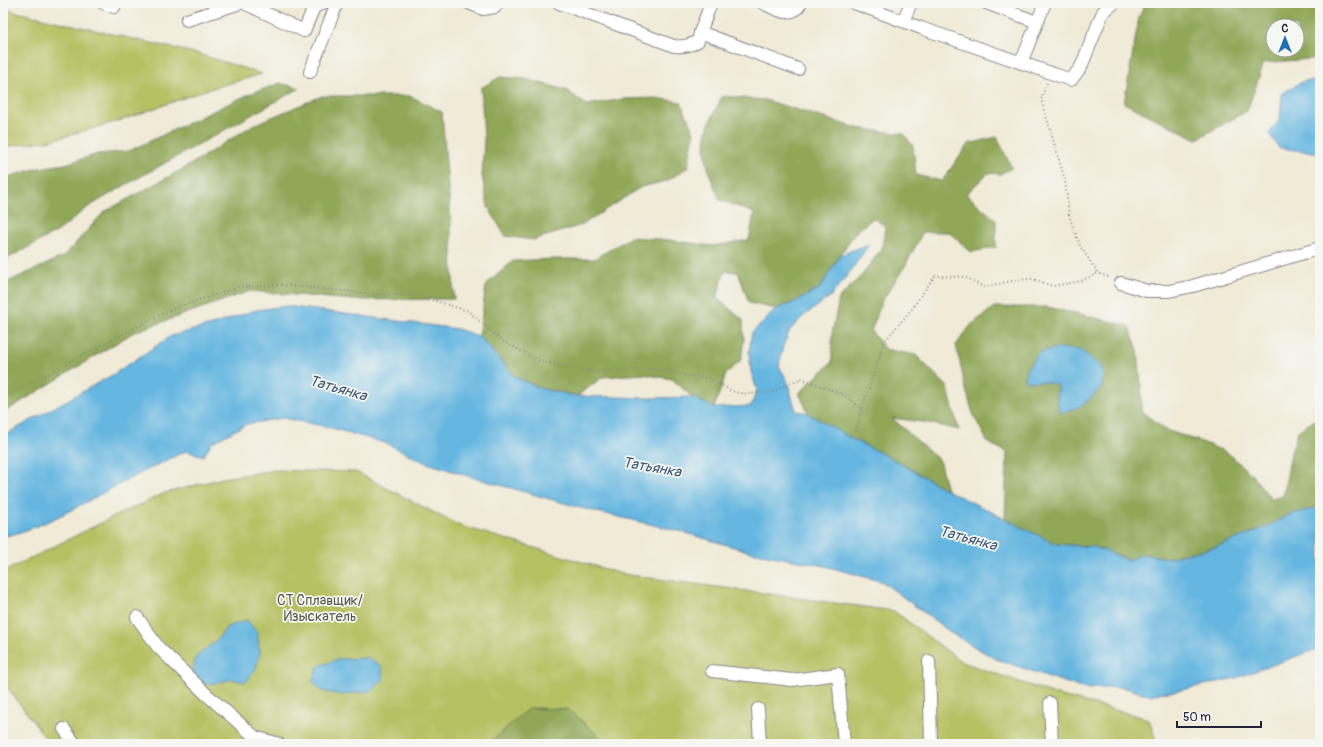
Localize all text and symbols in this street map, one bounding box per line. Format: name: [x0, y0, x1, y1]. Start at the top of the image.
north arrow: [1265, 18, 1305, 58]
text: С: [1282, 22, 1289, 35]
water label: Татьянка: [307, 371, 370, 406]
water label: Татьянка: [621, 453, 684, 482]
water label: Татьянка: [937, 522, 1000, 556]
park label: СТ Сплавщик/ Изыскатель: [277, 592, 363, 625]
scale bar: [1177, 703, 1261, 729]
text: 50 m: [1183, 710, 1211, 725]

